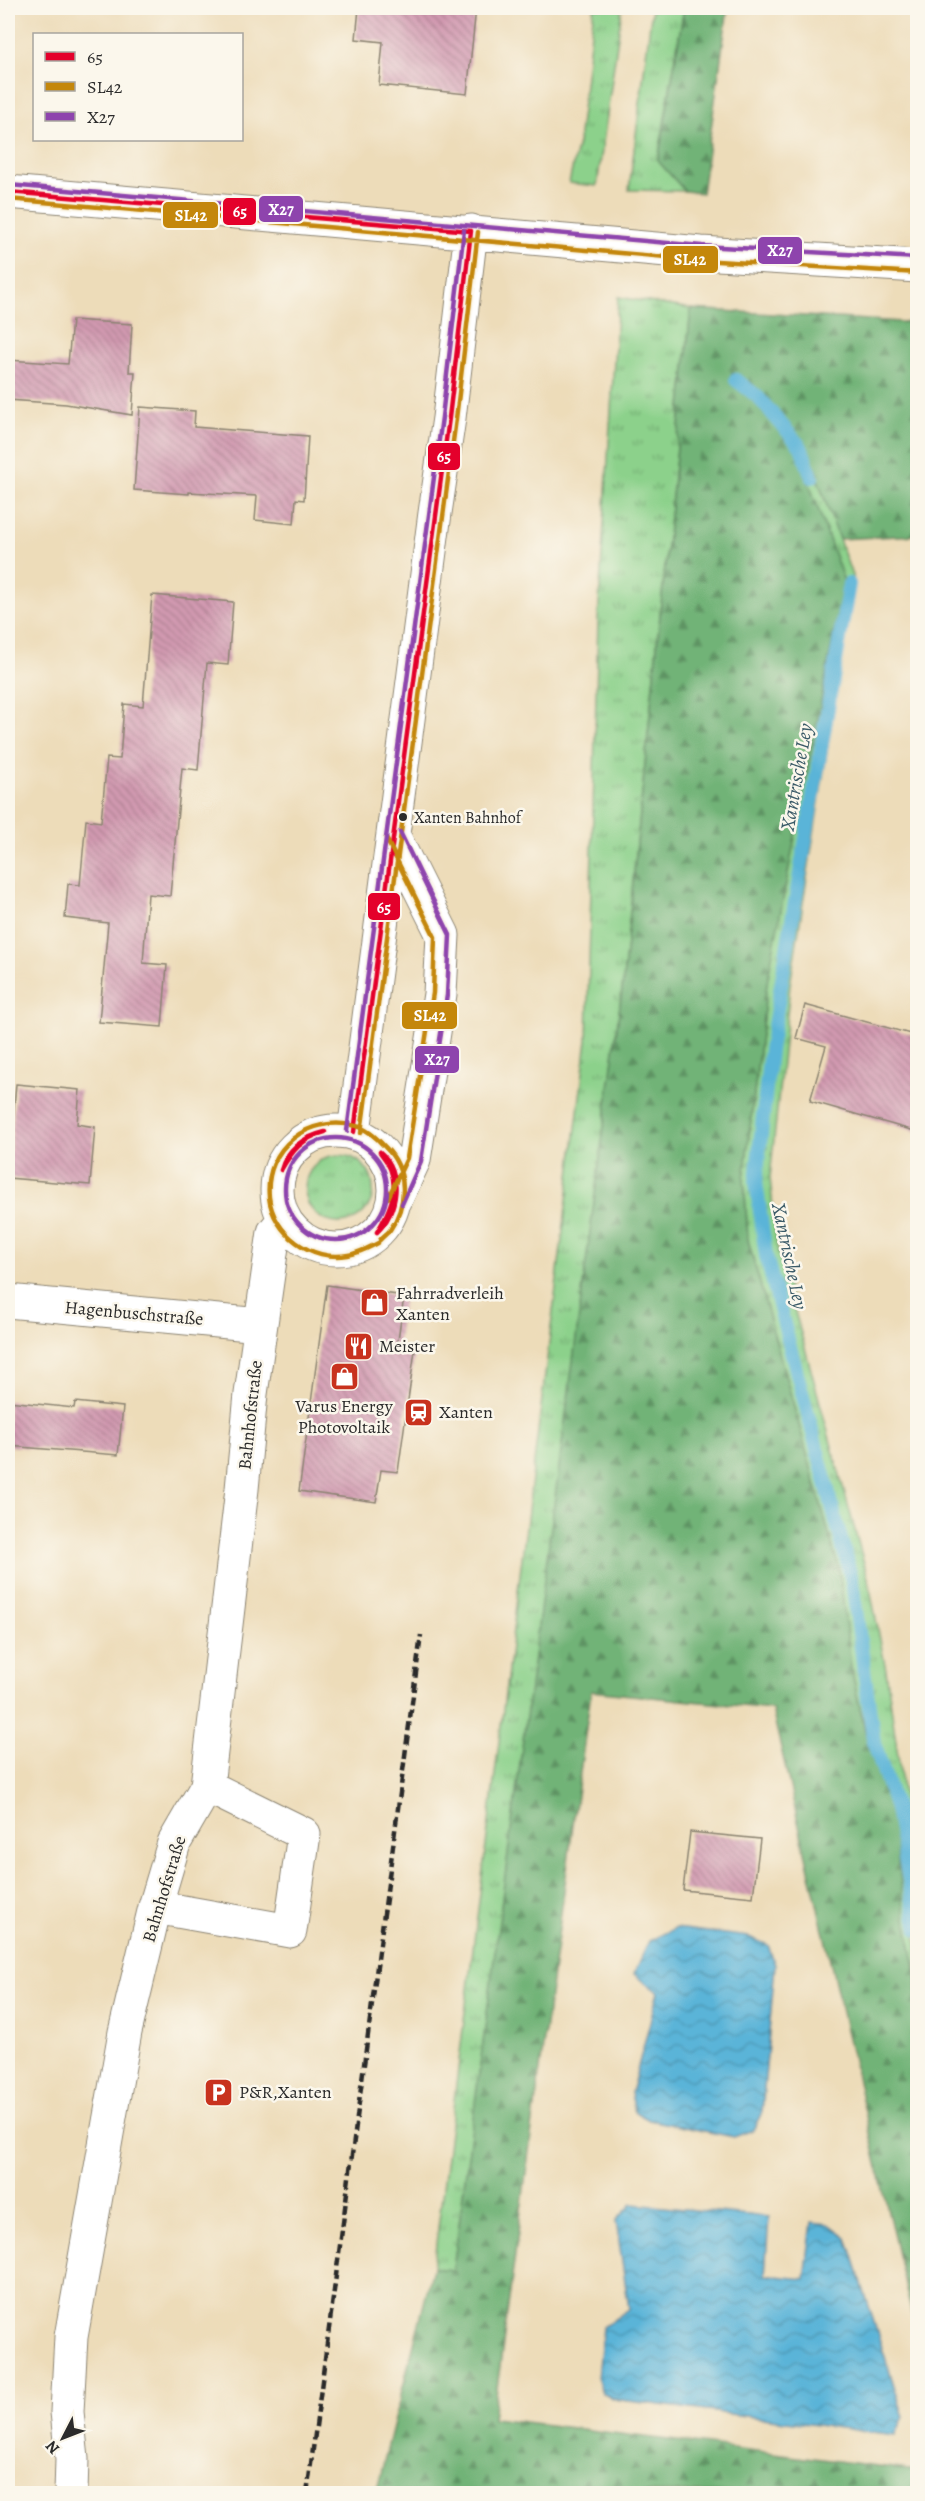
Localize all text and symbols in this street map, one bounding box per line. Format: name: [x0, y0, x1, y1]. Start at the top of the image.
legend: [33, 33, 243, 141]
text: 65: [87, 45, 103, 69]
text: SL42: [87, 75, 123, 99]
text: X27: [87, 105, 115, 129]
line badge: X27: [258, 195, 304, 223]
line badge: 65: [222, 197, 257, 226]
text: X27: [268, 199, 294, 221]
line badge: SL42: [162, 201, 219, 229]
text: 65: [233, 201, 247, 223]
text: SL42: [175, 205, 207, 227]
line badge: X27: [757, 236, 803, 265]
text: X27: [767, 240, 793, 262]
line badge: SL42: [662, 245, 719, 274]
text: SL42: [674, 249, 706, 271]
line badge: 65: [427, 442, 461, 471]
text: 65: [437, 446, 451, 468]
water label: Xantrische Ley: [774, 721, 819, 834]
place label: Xanten Bahnhof: [414, 807, 524, 829]
marker: Xanten Bahnhof: [397, 811, 409, 823]
line badge: 65: [367, 892, 401, 921]
text: 65: [377, 897, 391, 919]
line badge: SL42: [401, 1001, 458, 1030]
text: SL42: [414, 1005, 446, 1027]
line badge: X27: [414, 1045, 460, 1074]
text: X27: [424, 1049, 450, 1071]
water label: Xantrische Ley: [765, 1199, 814, 1312]
place label: Fahrradverleih Xanten: [396, 1281, 504, 1326]
shop icon: Fahrradverleih Xanten: [359, 1287, 391, 1319]
street label: Hagenbuschstraße: [64, 1295, 204, 1331]
restaurant icon: Meister: [342, 1330, 374, 1362]
place label: Meister: [379, 1334, 435, 1358]
street label: Bahnhofstraße: [232, 1359, 268, 1471]
shop icon: Varus Energy Photovoltaik: [328, 1361, 360, 1393]
place label: Varus Energy Photovoltaik: [294, 1394, 394, 1439]
station icon: Xanten: [402, 1396, 434, 1428]
place label: Xanten: [439, 1400, 493, 1424]
street label: Bahnhofstraße: [136, 1833, 192, 1945]
parking icon: P&R,Xanten: [202, 2076, 234, 2108]
place label: P&R,Xanten: [239, 2080, 332, 2104]
north arrow: [33, 2408, 93, 2468]
text: N: [40, 2435, 65, 2459]

